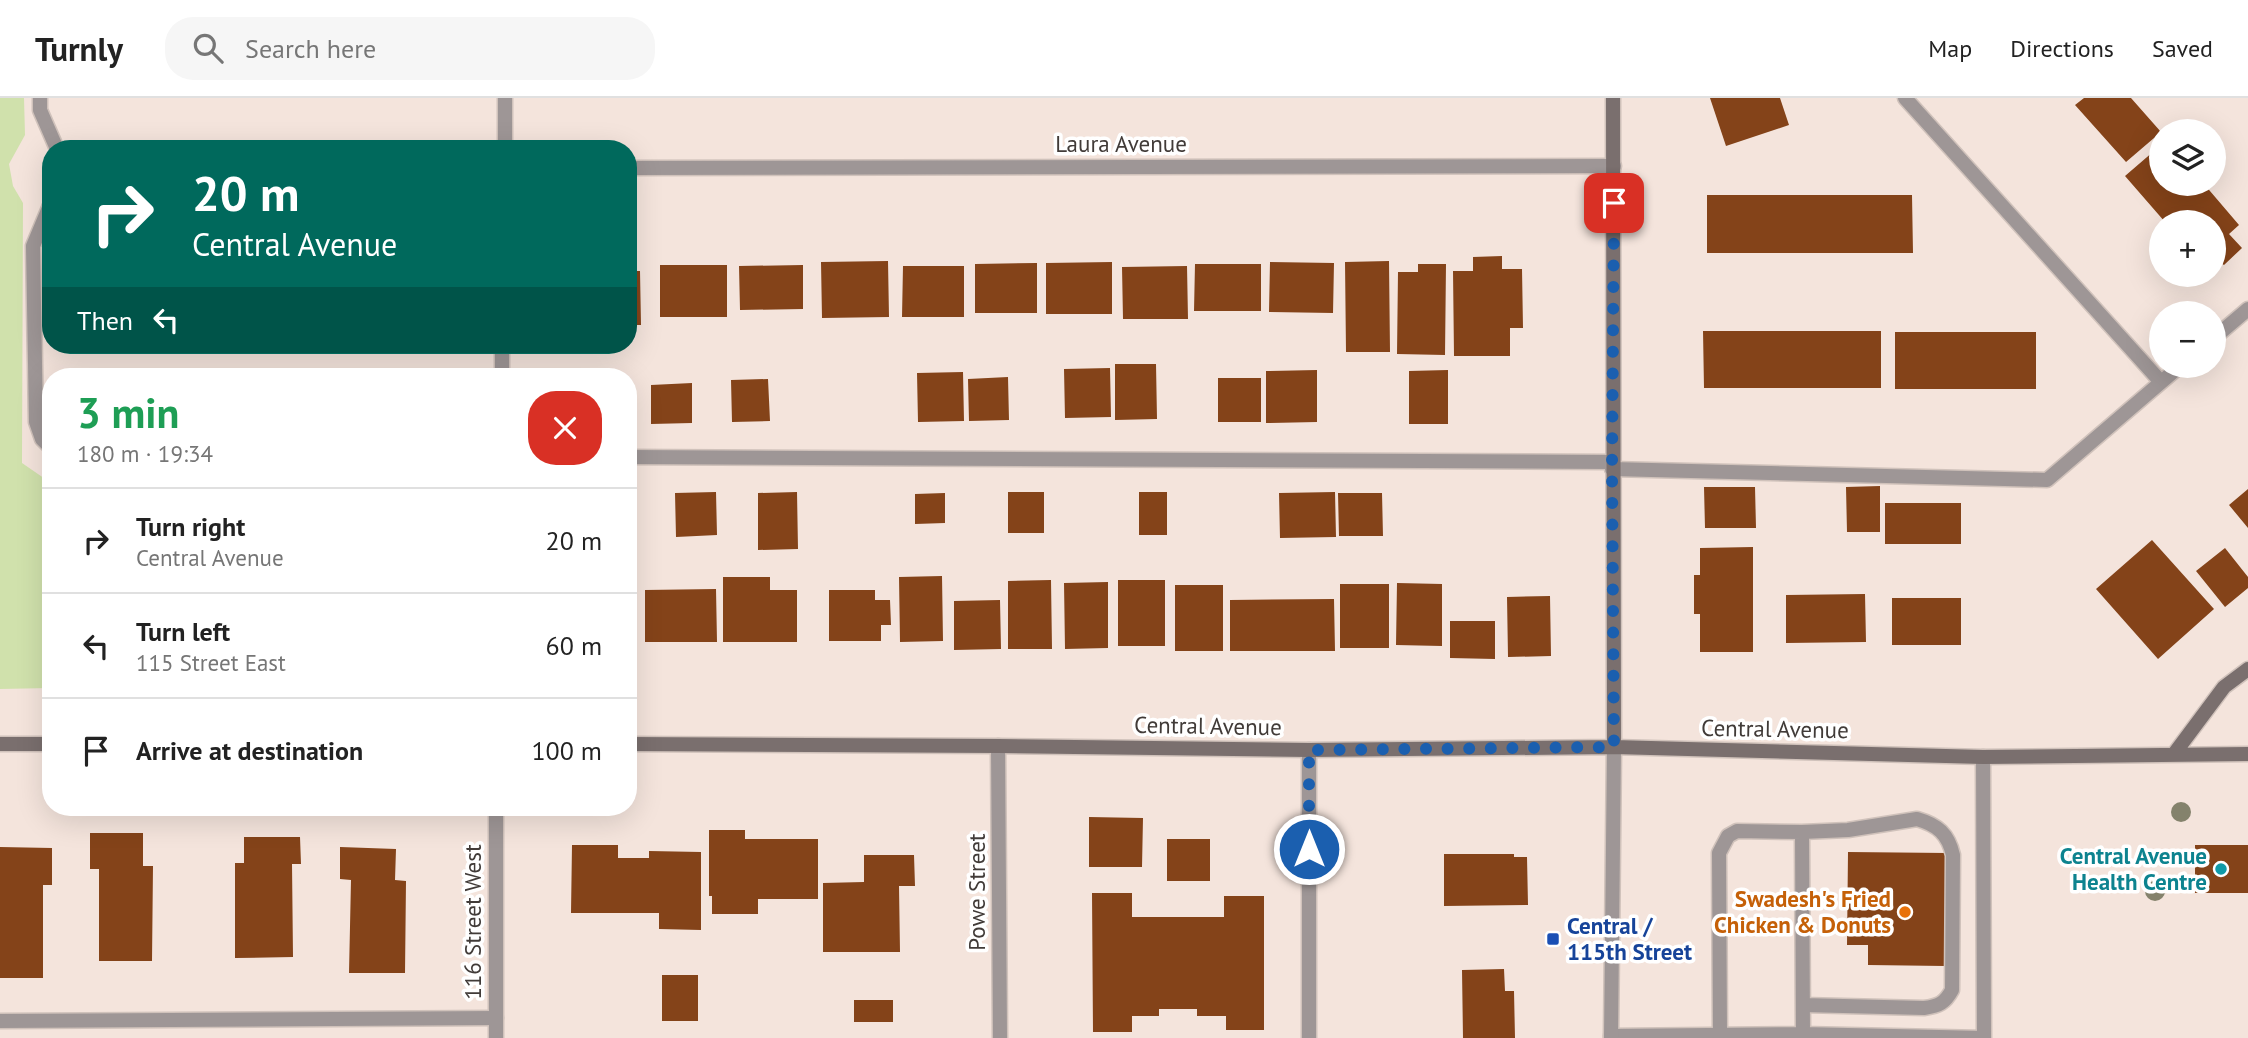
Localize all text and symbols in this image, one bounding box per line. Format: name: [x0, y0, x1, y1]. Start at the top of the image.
search box: [165, 17, 655, 80]
text: Turnly: [35, 27, 123, 70]
icon: search: [189, 29, 227, 67]
text: Search here: [245, 32, 376, 65]
text: Map: [1928, 33, 1972, 64]
text: Directions: [2010, 33, 2114, 64]
text: Saved: [2152, 33, 2213, 64]
map controls: [2149, 119, 2226, 378]
button: layers: [2149, 119, 2226, 196]
street label: Laura Avenue: [1055, 129, 1187, 158]
text: 20 m: [192, 161, 299, 225]
icon: right: [77, 168, 168, 259]
pin: [1584, 173, 1644, 233]
icon: arrive: [1595, 184, 1633, 222]
button: +: [2149, 210, 2226, 287]
text: Central Avenue: [192, 223, 397, 265]
icon: left: [147, 301, 185, 339]
button: −: [2149, 301, 2226, 378]
text: Then: [77, 304, 133, 337]
text: 3 min: [77, 385, 179, 440]
button: close: [528, 391, 602, 465]
text: 180 m · 19:34: [77, 439, 213, 468]
text: Turn right: [136, 510, 245, 543]
icon: right: [77, 522, 115, 560]
text: 20 m: [546, 524, 602, 557]
text: Central Avenue: [136, 543, 284, 572]
text: Turn left: [136, 615, 230, 648]
icon: left: [77, 627, 115, 665]
text: 60 m: [546, 629, 602, 662]
text: 115 Street East: [136, 648, 286, 677]
street label: Central Avenue: [1134, 710, 1282, 741]
street label: Central Avenue: [1701, 713, 1849, 744]
icon: arrive: [77, 732, 115, 770]
text: Arrive at destination: [136, 734, 363, 767]
text: 100 m: [531, 734, 602, 767]
position arrow: [1272, 812, 1346, 886]
street label: Powe Street: [962, 833, 991, 951]
place label: Central Avenue Health Centre: [2060, 841, 2207, 896]
street label: 116 Street West: [458, 844, 487, 1000]
marker: Central Avenue Health Centre: [2213, 861, 2229, 877]
place label: Swadesh's Fried Chicken & Donuts: [1714, 884, 1891, 939]
marker: Swadesh's Fried Chicken & Donuts: [1897, 904, 1913, 920]
place label: Central / 115th Street: [1567, 911, 1692, 966]
marker: Central / 115th Street: [1545, 931, 1561, 947]

